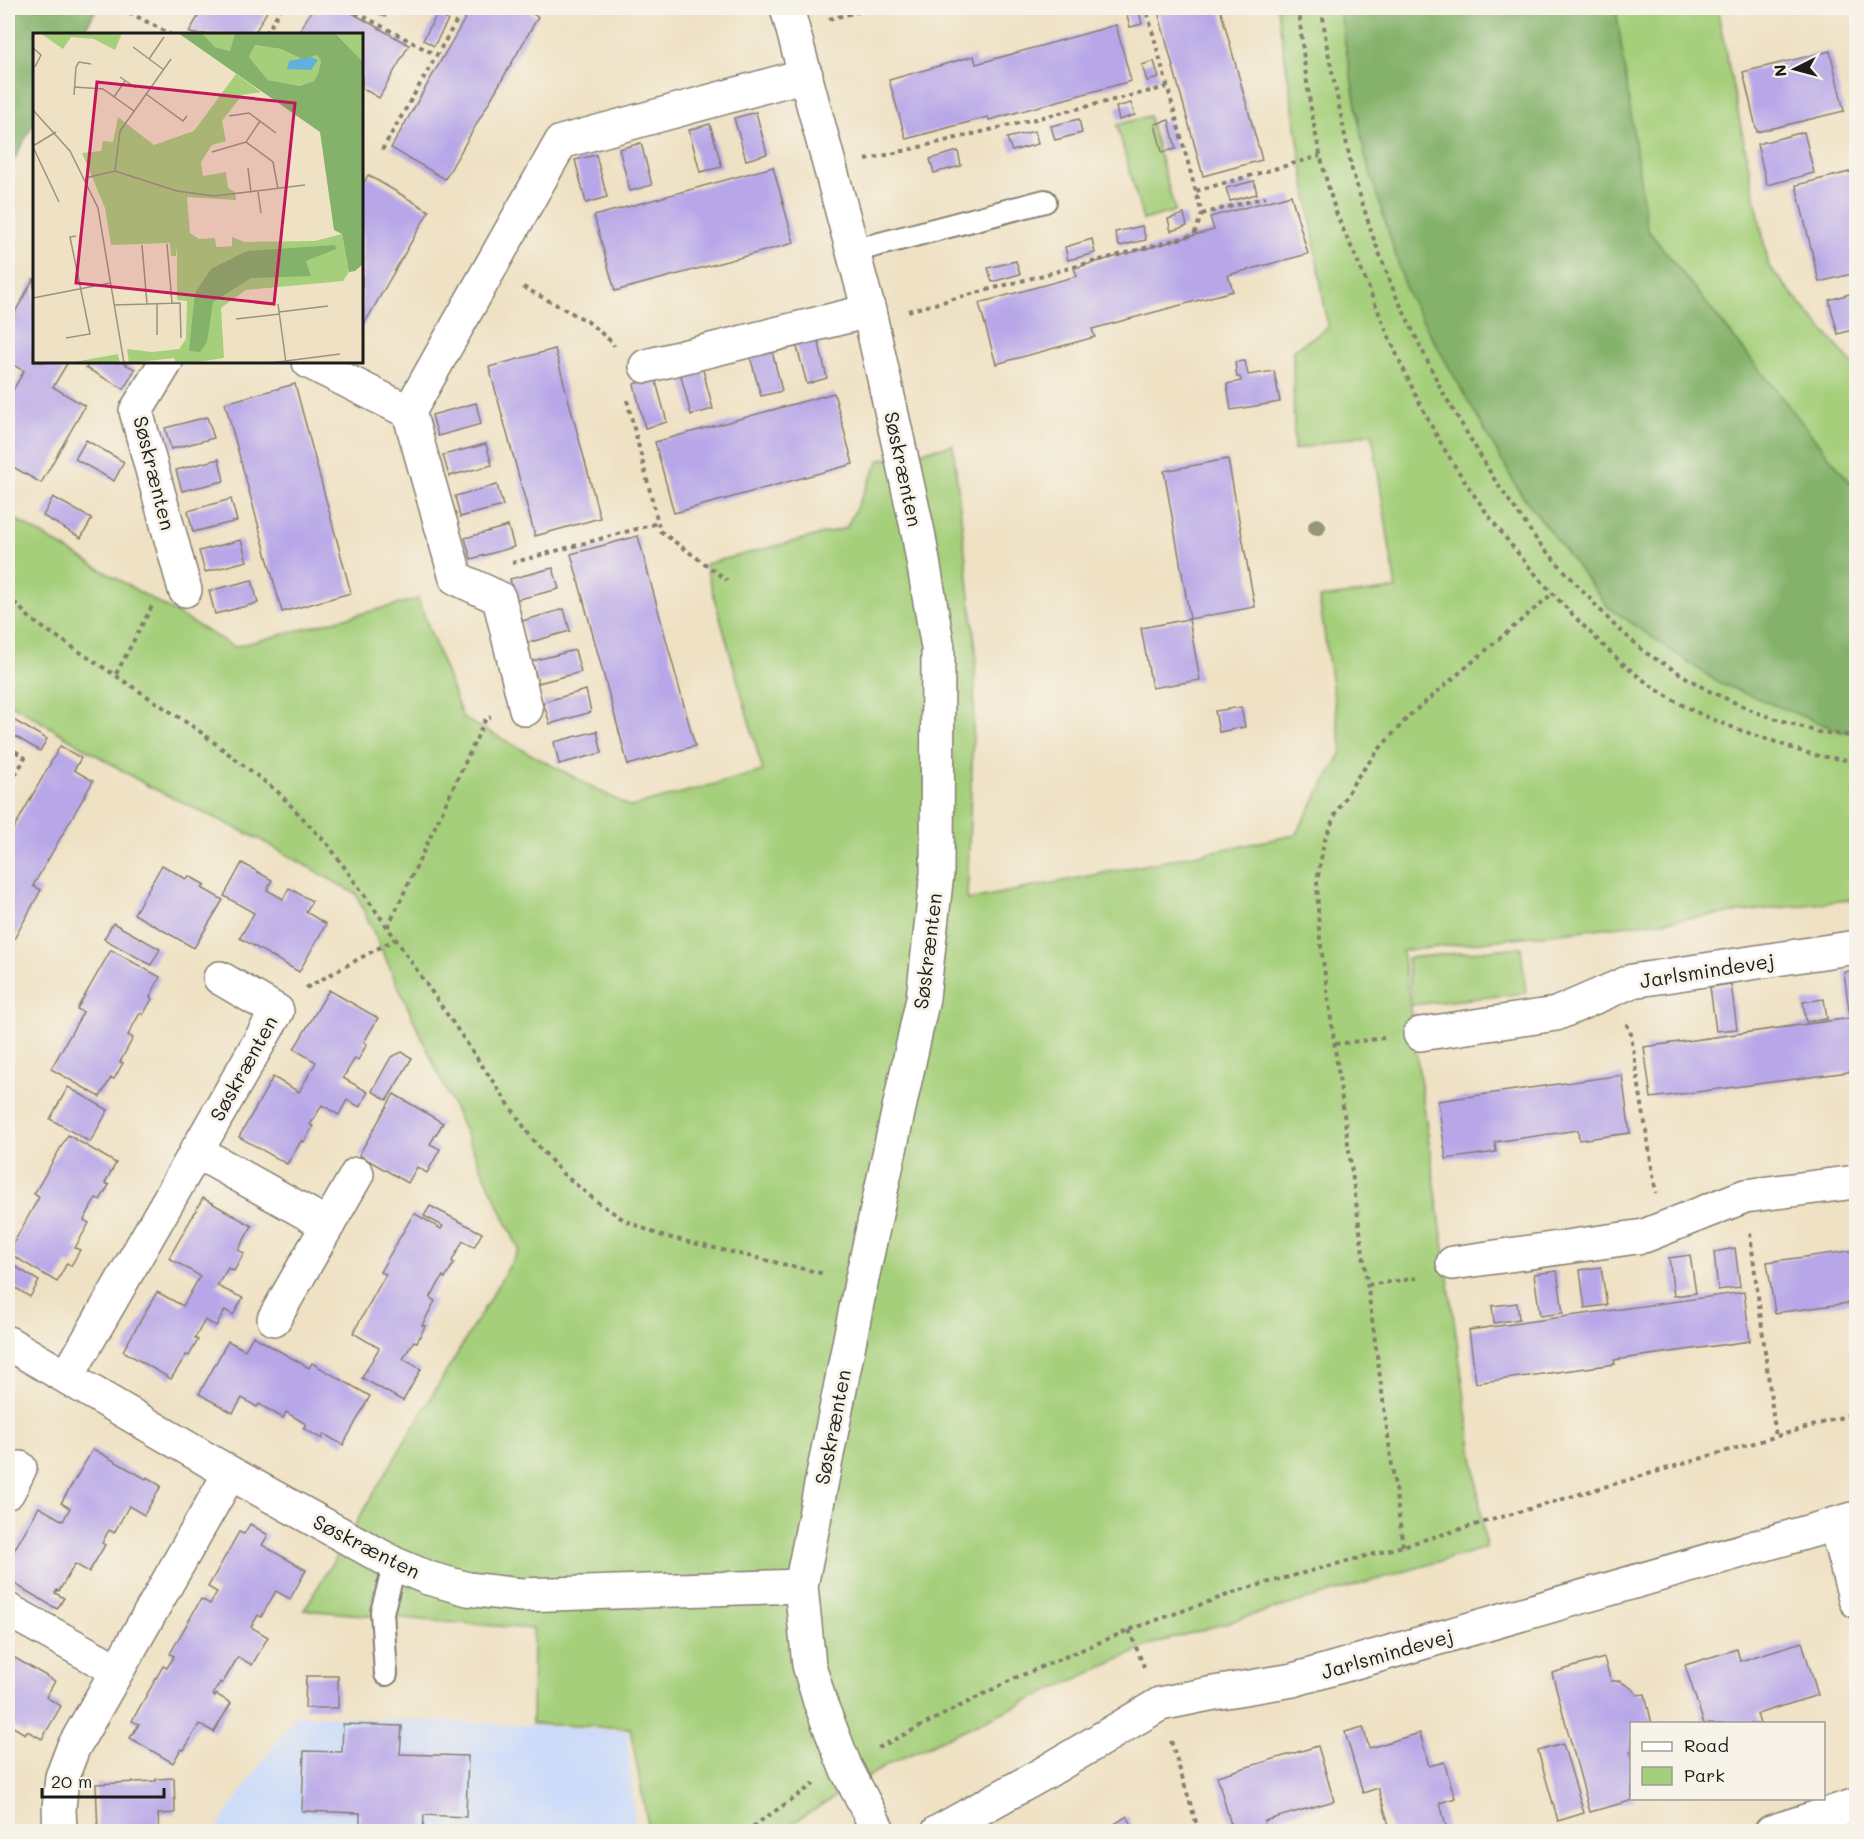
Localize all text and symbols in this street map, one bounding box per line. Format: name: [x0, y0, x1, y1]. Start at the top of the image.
inset map: [33, 33, 363, 363]
north arrow: [1765, 39, 1825, 99]
text: N: [1769, 63, 1791, 78]
street label: Søskrænten: [879, 409, 929, 529]
street label: Søskrænten: [128, 413, 182, 533]
street label: Søskrænten: [907, 891, 947, 1011]
street label: Jarlsmindevej: [1638, 947, 1776, 993]
street label: Søskrænten: [203, 1011, 283, 1125]
street label: Søskrænten: [808, 1367, 856, 1487]
street label: Søskrænten: [309, 1508, 425, 1584]
street label: Jarlsmindevej: [1318, 1622, 1456, 1684]
legend: [1630, 1722, 1825, 1800]
text: Road: [1684, 1733, 1729, 1757]
scale bar: [42, 1761, 164, 1799]
text: Park: [1684, 1763, 1725, 1787]
text: 20 m: [51, 1769, 92, 1793]

